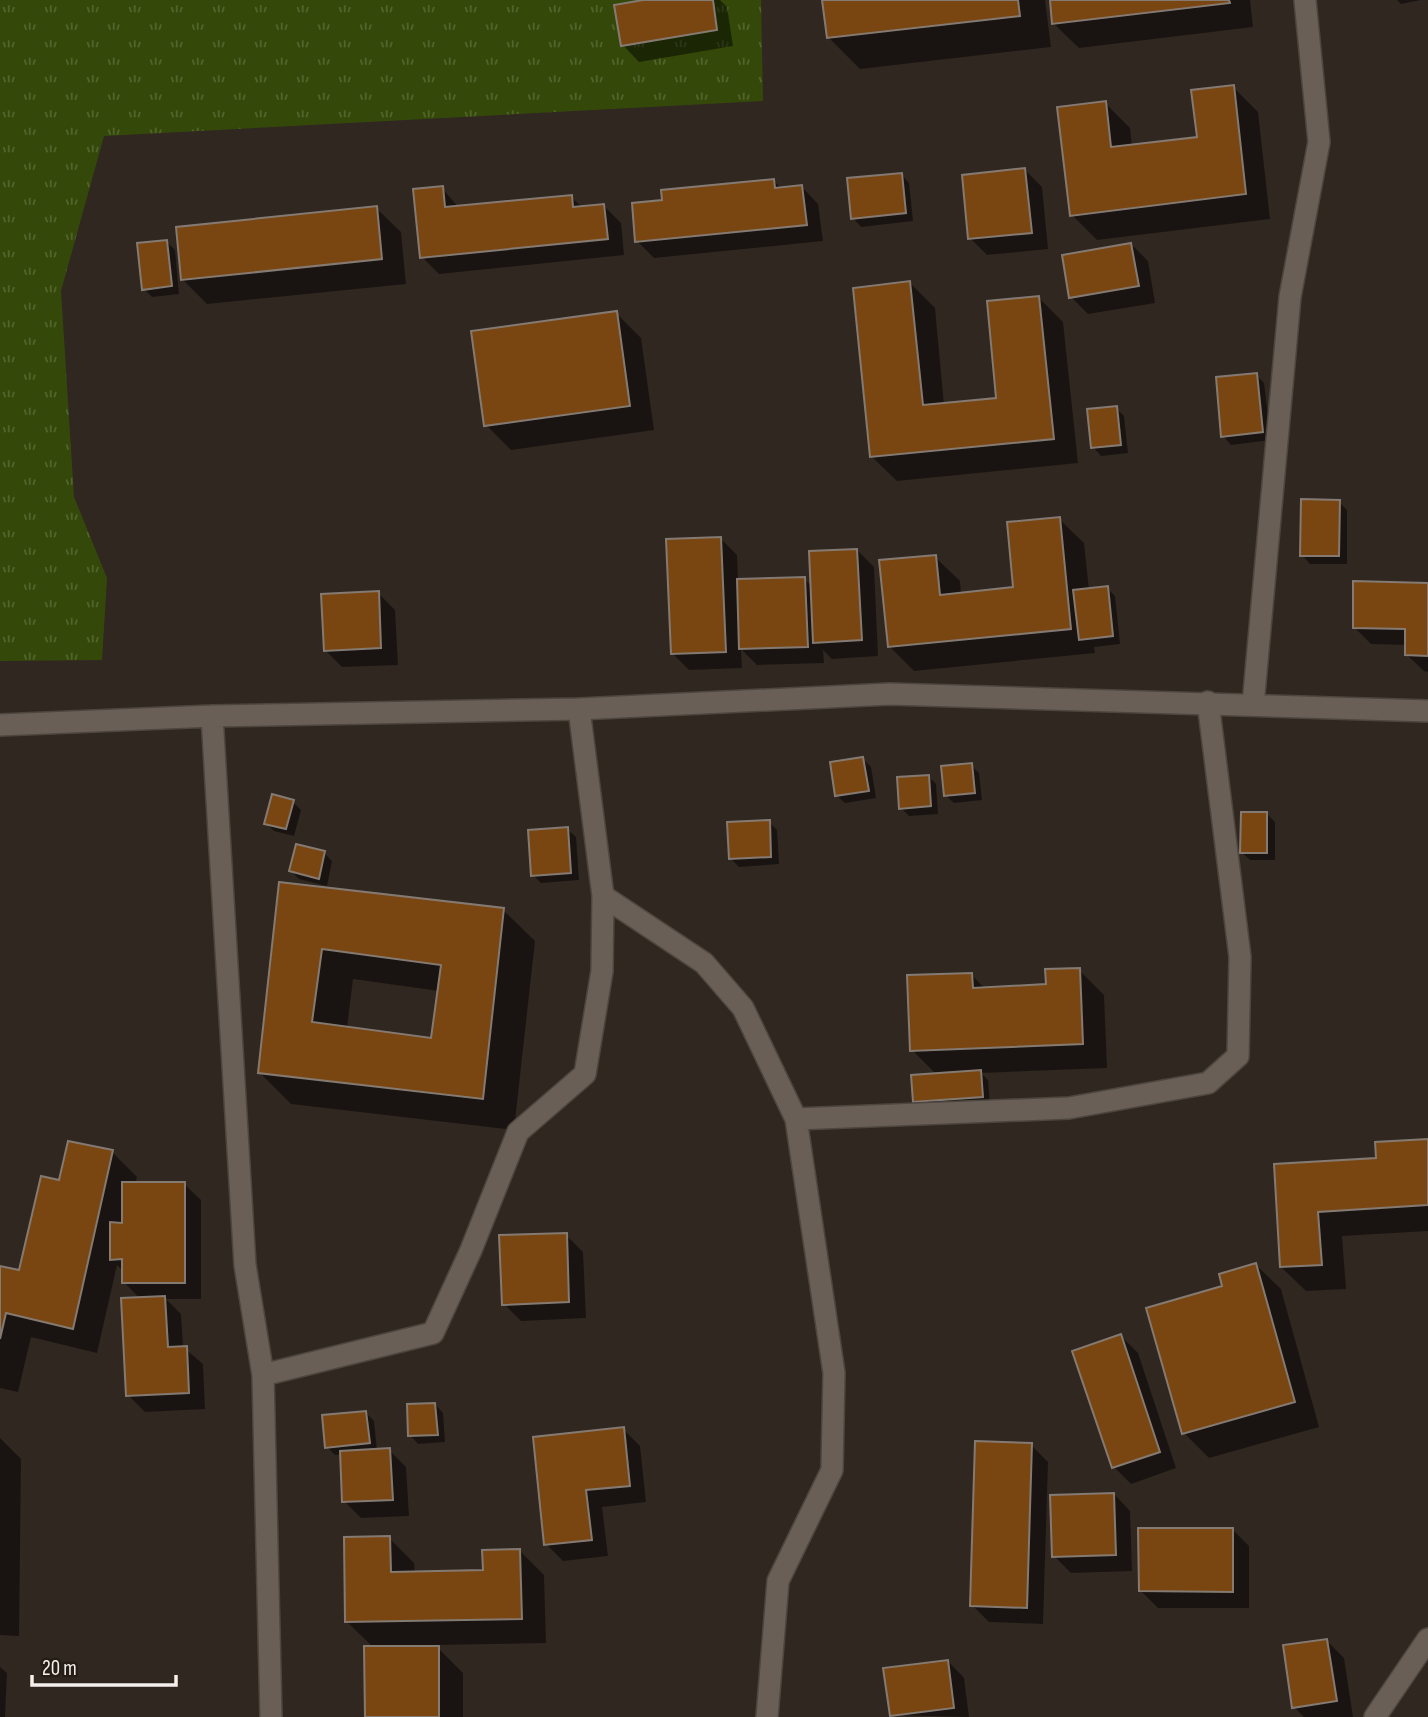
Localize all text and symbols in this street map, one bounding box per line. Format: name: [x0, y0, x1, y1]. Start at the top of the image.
scale bar: [32, 1644, 175, 1688]
text: 20 m: [42, 1656, 77, 1681]

